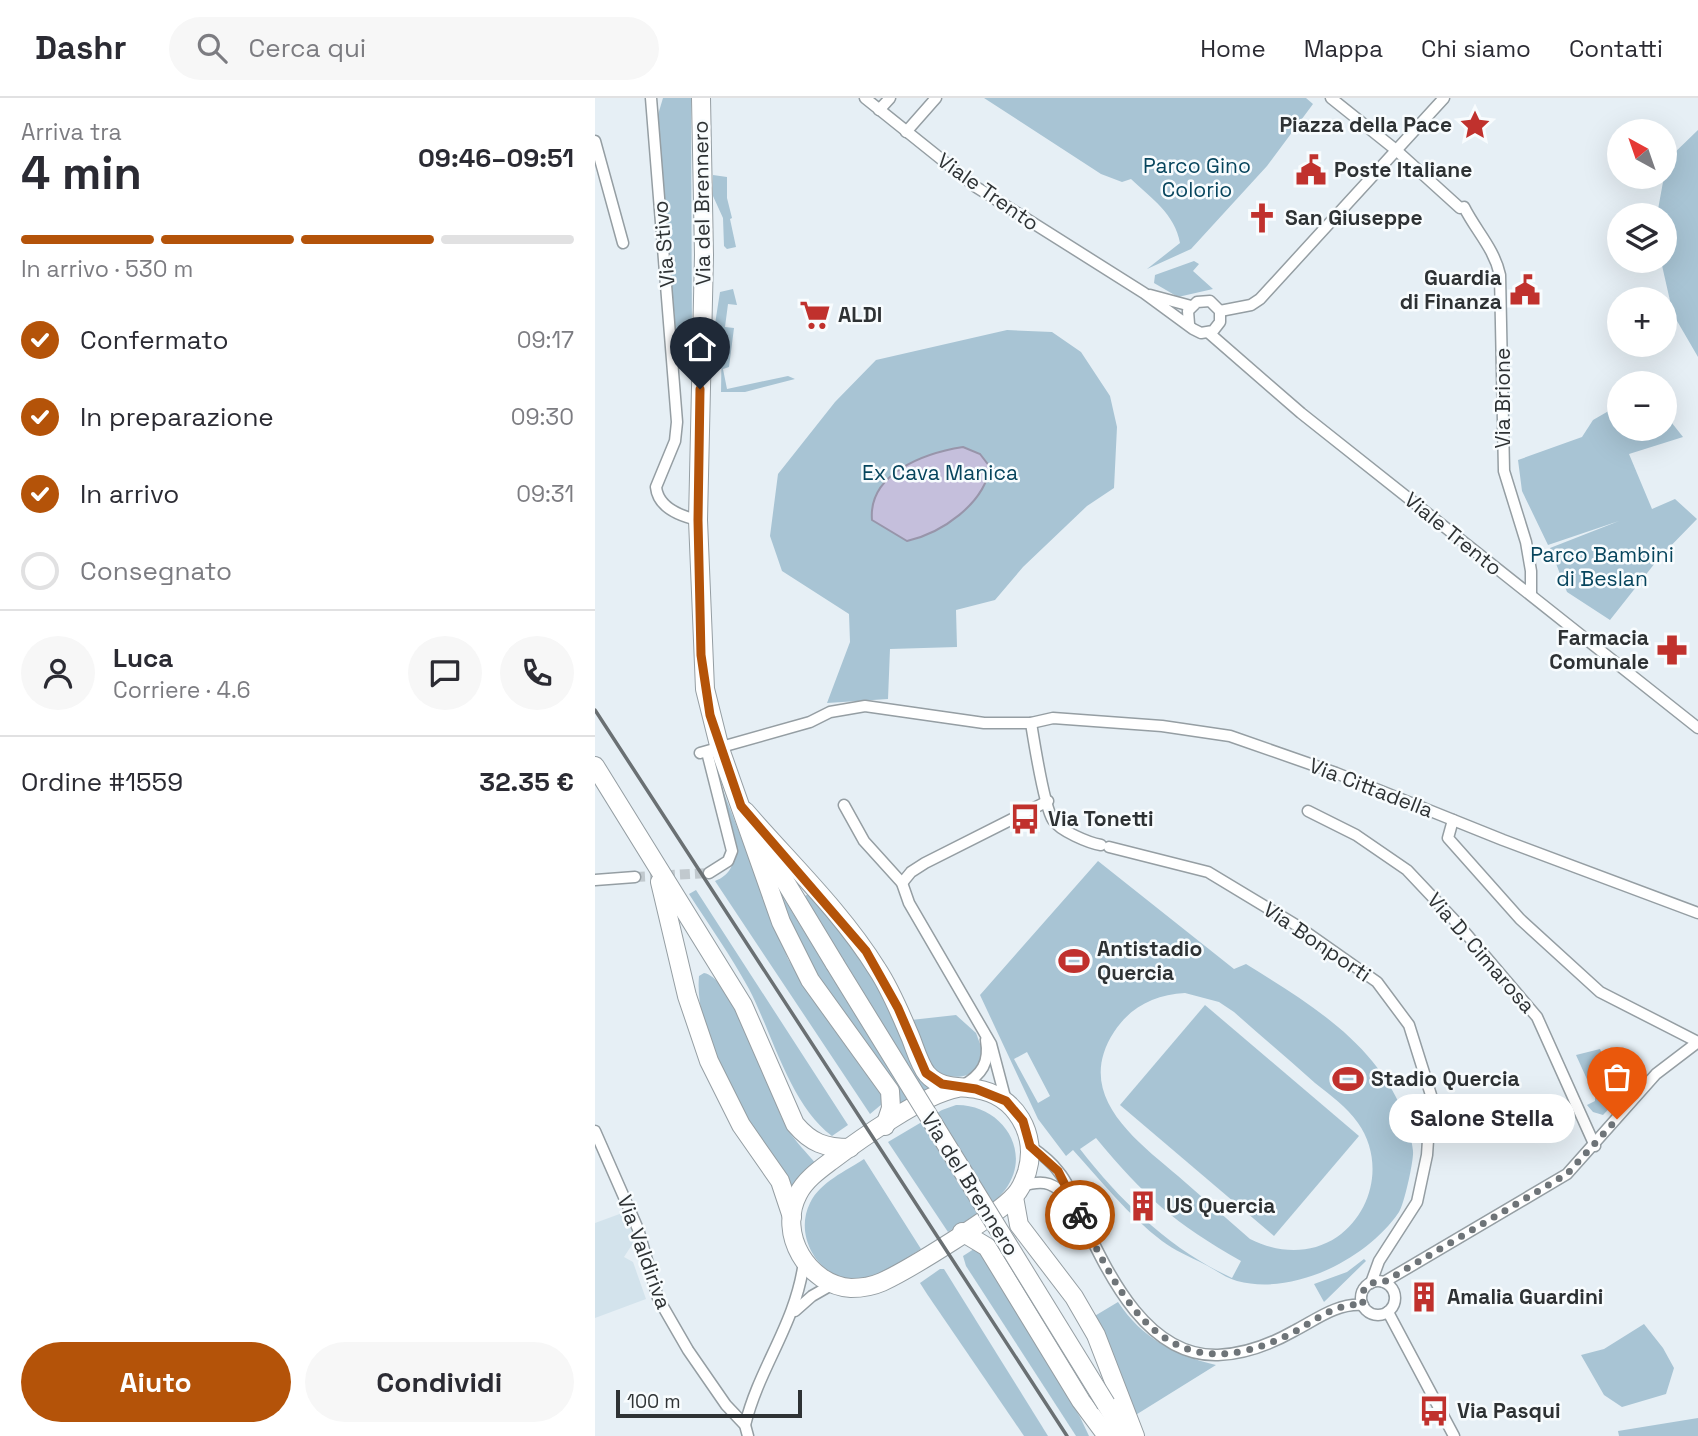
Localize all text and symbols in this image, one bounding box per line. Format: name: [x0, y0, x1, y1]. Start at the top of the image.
search box: [169, 17, 659, 80]
text: Dashr: [35, 27, 127, 69]
icon: search: [193, 29, 231, 67]
text: Cerca qui: [249, 31, 366, 65]
text: Home: [1200, 33, 1266, 64]
text: Mappa: [1304, 33, 1383, 64]
text: Chi siamo: [1421, 33, 1531, 64]
text: Contatti: [1569, 33, 1663, 64]
place icon: Piazza della Pace: [1458, 108, 1492, 142]
place label: Piazza della Pace: [1279, 111, 1452, 138]
text: Arriva tra: [21, 117, 122, 147]
north arrow: [1607, 119, 1677, 189]
map controls: [1607, 119, 1677, 441]
street label: Via del Brennero: [687, 120, 716, 286]
text: 09:46–09:51: [418, 141, 574, 175]
text: 4 min: [21, 144, 142, 202]
street label: Viale Trento: [932, 147, 1044, 237]
park label: Parco Gino Colorio: [1143, 152, 1251, 203]
public building icon: Poste Italiane: [1294, 153, 1328, 187]
place label: Poste Italiane: [1334, 156, 1472, 183]
street label: Via Stivo: [646, 199, 681, 289]
church icon: San Giuseppe: [1245, 201, 1279, 235]
button: layers: [1607, 203, 1677, 273]
place label: San Giuseppe: [1285, 204, 1423, 231]
text: In arrivo · 530 m: [21, 254, 193, 284]
place label: Guardia di Finanza: [1400, 264, 1502, 315]
public building icon: Guardia di Finanza: [1508, 273, 1542, 307]
button: +: [1607, 287, 1677, 357]
supermarket icon: ALDI: [798, 298, 832, 332]
place label: ALDI: [838, 301, 882, 328]
pin: [670, 317, 730, 389]
icon: check: [21, 321, 59, 359]
text: Confermato: [80, 323, 228, 357]
text: 09:17: [517, 325, 574, 355]
icon: home: [681, 328, 719, 366]
street label: Via Brione: [1489, 348, 1516, 448]
button: −: [1607, 371, 1677, 441]
icon: check: [21, 398, 59, 436]
text: In preparazione: [80, 400, 274, 434]
text: 09:30: [511, 402, 574, 432]
park label: Ex Cava Manica: [862, 459, 1018, 486]
icon: check: [21, 475, 59, 513]
text: In arrivo: [80, 477, 179, 511]
text: 09:31: [516, 479, 574, 509]
street label: Viale Trento: [1399, 486, 1508, 581]
park label: Parco Bambini di Beslan: [1530, 541, 1674, 592]
text: Consegnato: [80, 554, 232, 588]
place label: Farmacia Comunale: [1549, 624, 1649, 675]
pharmacy icon: Farmacia Comunale: [1655, 633, 1689, 667]
button: person: [21, 636, 95, 710]
button: chat: [408, 636, 482, 710]
button: phone: [500, 636, 574, 710]
text: Luca: [113, 641, 173, 675]
text: Corriere · 4.6: [113, 675, 251, 705]
street label: Via Cittadella: [1305, 751, 1437, 824]
text: Ordine #1559: [21, 765, 183, 799]
text: 32.35 €: [479, 765, 574, 799]
bus stop icon: Via Tonetti: [1008, 802, 1042, 836]
place label: Via Tonetti: [1048, 805, 1154, 832]
street label: Via D. Cimarosa: [1422, 887, 1541, 1019]
street label: Via Bonporti: [1258, 896, 1376, 988]
place label: Antistadio Quercia: [1097, 935, 1202, 986]
sports icon: Antistadio Quercia: [1057, 944, 1091, 978]
pin: [1587, 1047, 1647, 1119]
icon: bag: [1598, 1058, 1636, 1096]
sports icon: Stadio Quercia: [1331, 1062, 1365, 1096]
place label: Stadio Quercia: [1371, 1065, 1520, 1092]
callout: Salone Stella: [1389, 1094, 1575, 1144]
text: Salone Stella: [1410, 1103, 1554, 1133]
street label: Via del Brennero: [915, 1107, 1026, 1261]
courier: [1045, 1180, 1115, 1250]
building icon: US Quercia: [1126, 1189, 1160, 1223]
street label: Via Valdiriva: [611, 1191, 678, 1313]
place label: US Quercia: [1166, 1192, 1275, 1219]
icon: bike: [1061, 1196, 1099, 1234]
building icon: Amalia Guardini: [1407, 1280, 1441, 1314]
place label: Amalia Guardini: [1447, 1283, 1603, 1310]
button: Aiuto: [21, 1342, 291, 1422]
button: Condividi: [305, 1342, 574, 1422]
scale bar: [616, 1387, 801, 1419]
text: 100 m: [627, 1389, 681, 1414]
bus stop icon: Via Pasqui: [1417, 1394, 1451, 1428]
place label: Via Pasqui: [1457, 1397, 1561, 1424]

